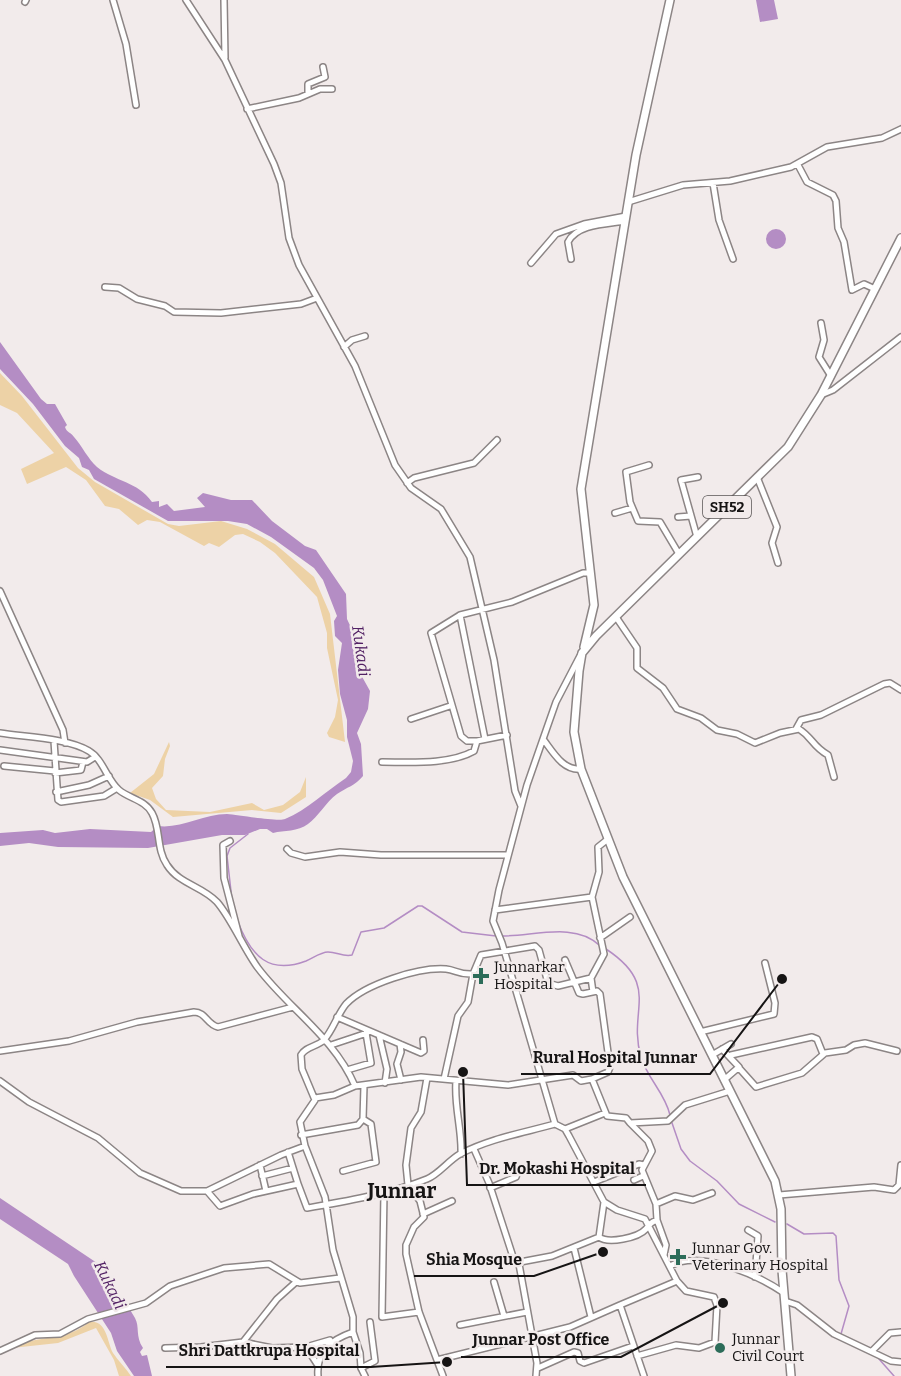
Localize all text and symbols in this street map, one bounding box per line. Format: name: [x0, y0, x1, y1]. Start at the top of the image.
road number: SH52: [703, 496, 751, 518]
water label: Kukadi: [348, 624, 374, 678]
place label: Junnarkar Hospital: [493, 958, 565, 993]
marker: Junnarkar Hospital: [472, 967, 490, 985]
callout: Rural Hospital Junnar: [521, 1040, 710, 1074]
text: Rural Hospital Junnar: [533, 1048, 698, 1067]
callout: Dr. Mokashi Hospital: [467, 1151, 646, 1185]
text: Dr. Mokashi Hospital: [479, 1159, 635, 1178]
district label: Junnar: [367, 1178, 437, 1204]
place label: Junnar Gov. Veterinary Hospital: [691, 1239, 828, 1274]
callout: Shia Mosque: [414, 1242, 534, 1276]
marker: Junnar Gov. Veterinary Hospital: [669, 1248, 687, 1266]
text: Shia Mosque: [426, 1250, 522, 1269]
water label: Kukadi: [90, 1258, 130, 1313]
callout: Junnar Post Office: [461, 1323, 621, 1357]
text: Junnar Post Office: [472, 1330, 610, 1349]
place label: Junnar Civil Court: [731, 1330, 805, 1365]
callout: Shri Dattkrupa Hospital: [166, 1333, 371, 1367]
text: Shri Dattkrupa Hospital: [179, 1341, 359, 1360]
marker: Junnar Civil Court: [713, 1341, 727, 1355]

